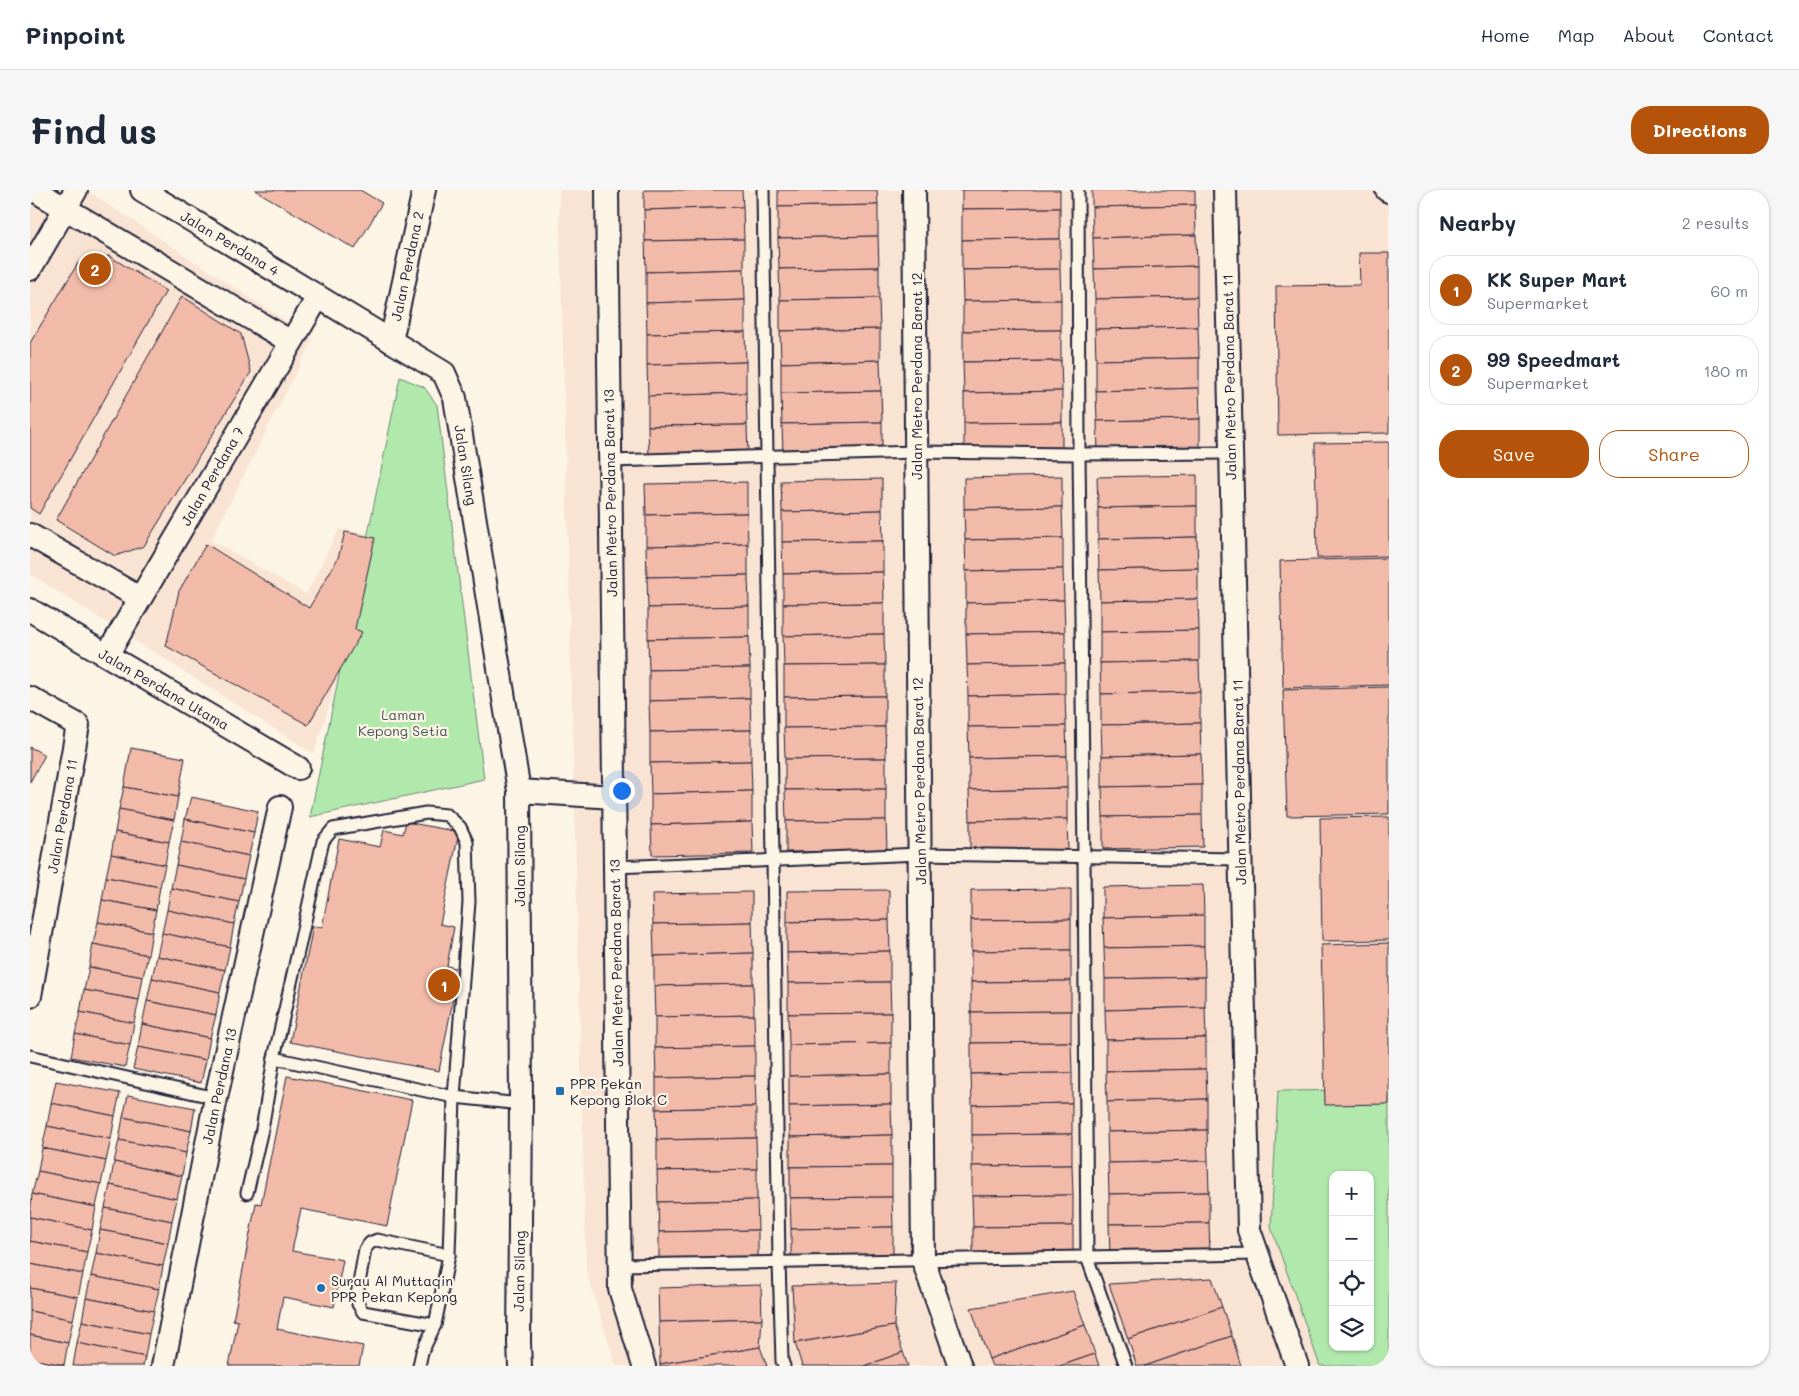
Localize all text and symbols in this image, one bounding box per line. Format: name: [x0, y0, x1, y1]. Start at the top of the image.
text: Pinpoint: [25, 19, 126, 50]
text: Home: [1481, 23, 1530, 47]
text: Map: [1558, 23, 1594, 47]
text: About: [1622, 23, 1675, 47]
text: Contact: [1703, 23, 1774, 47]
button: Directions: [1631, 106, 1769, 154]
text: Find us: [30, 107, 157, 153]
street label: Jalan Perdana 4: [177, 206, 284, 280]
text: Nearby: [1439, 209, 1516, 236]
street label: Jalan Perdana 2: [386, 210, 428, 322]
text: 2 results: [1682, 212, 1749, 233]
pin: 2: [79, 250, 111, 288]
text: KK Super Mart: [1487, 267, 1627, 292]
street label: Jalan Metro Perdana Barat 12: [907, 272, 926, 480]
street label: Jalan Metro Perdana Barat 11: [1218, 274, 1240, 480]
text: 1: [1452, 280, 1460, 301]
text: 60 m: [1711, 280, 1748, 301]
text: Supermarket: [1487, 292, 1589, 313]
text: 99 Speedmart: [1487, 347, 1620, 372]
text: 2: [1452, 360, 1460, 381]
text: 180 m: [1703, 360, 1748, 381]
text: Supermarket: [1487, 372, 1589, 393]
street label: Jalan Metro Perdana Barat 13: [599, 389, 621, 597]
street label: Jalan Perdana 7: [176, 423, 248, 529]
street label: Jalan Silang: [450, 423, 482, 507]
button: Save: [1439, 430, 1589, 478]
button: Share: [1599, 430, 1749, 478]
street label: Jalan Perdana Utama: [95, 644, 233, 734]
street label: Jalan Metro Perdana Barat 12: [908, 677, 930, 885]
street label: Jalan Metro Perdana Barat 11: [1228, 679, 1250, 885]
park label: Laman Kepong Setia: [358, 705, 448, 740]
street label: Jalan Perdana 11: [43, 757, 81, 875]
your location: [609, 778, 635, 804]
street label: Jalan Silang: [510, 825, 529, 907]
street label: Jalan Metro Perdana Barat 13: [605, 859, 627, 1067]
pin: 1: [428, 966, 460, 1004]
street label: Jalan Perdana 13: [197, 1026, 241, 1146]
place label: PPR Pekan Kepong Blok C: [570, 1074, 667, 1109]
marker: PPR Pekan Kepong Blok C: [554, 1085, 566, 1097]
map controls: [1329, 1171, 1374, 1351]
button: +: [1329, 1171, 1374, 1216]
button: −: [1329, 1216, 1374, 1261]
street label: Jalan Silang: [509, 1230, 529, 1312]
button: locate: [1329, 1261, 1374, 1306]
place label: Surau Al Muttaqin PPR Pekan Kepong: [331, 1271, 457, 1306]
marker: Surau Al Muttaqin PPR Pekan Kepong: [315, 1282, 327, 1294]
button: layers: [1329, 1306, 1374, 1351]

